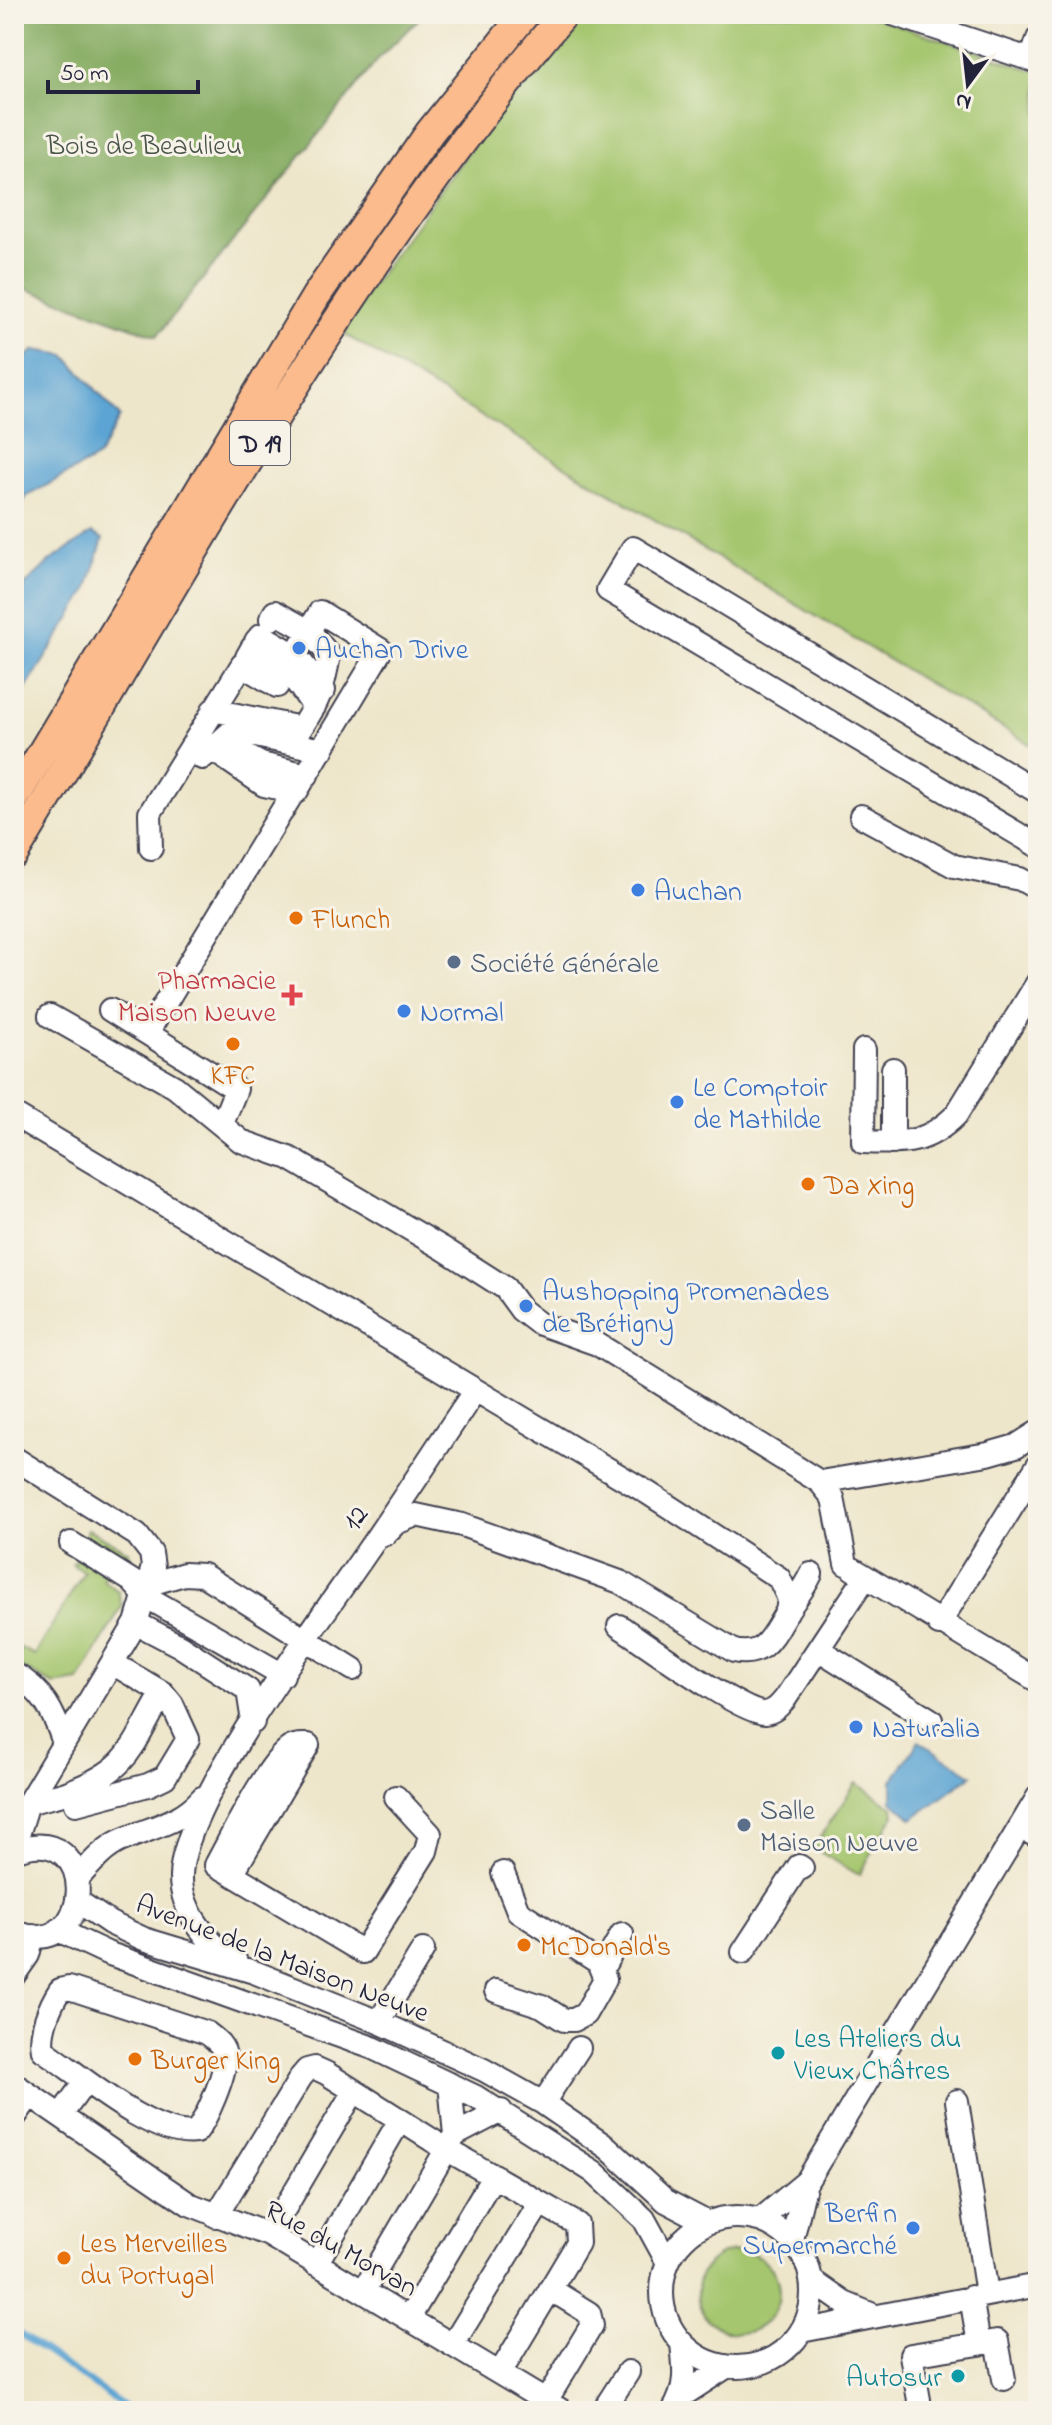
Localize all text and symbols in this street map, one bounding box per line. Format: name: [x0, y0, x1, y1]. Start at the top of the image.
scale bar: [48, 44, 198, 94]
north arrow: [928, 44, 1008, 124]
text: 50 m: [60, 57, 109, 92]
text: N: [952, 83, 975, 118]
park label: Bois de Beaulieu: [45, 127, 242, 168]
road number: D 19: [230, 421, 290, 465]
place label: Auchan Drive: [315, 631, 469, 672]
marker: Auchan Drive: [290, 639, 308, 657]
place label: Auchan: [654, 873, 742, 914]
marker: Auchan: [629, 881, 647, 899]
place label: Flunch: [311, 901, 390, 942]
marker: Flunch: [287, 909, 305, 927]
place label: Société Générale: [470, 945, 659, 986]
marker: Société Générale: [445, 953, 463, 971]
place label: Pharmacie Maison Neuve: [118, 962, 276, 1035]
marker: Pharmacie Maison Neuve: [283, 986, 301, 1004]
place label: Normal: [420, 994, 504, 1035]
marker: Normal: [395, 1002, 413, 1020]
marker: KFC: [224, 1035, 242, 1053]
place label: KFC: [211, 1057, 255, 1098]
place label: Le Comptoir de Mathilde: [693, 1069, 828, 1142]
marker: Le Comptoir de Mathilde: [668, 1093, 686, 1111]
place label: Da Xing: [823, 1167, 914, 1208]
marker: Da Xing: [799, 1175, 817, 1193]
place label: Aushopping Promenades de Brétigny: [542, 1273, 830, 1346]
marker: Aushopping Promenades de Brétigny: [517, 1297, 535, 1315]
street label: 12: [334, 1498, 380, 1540]
place label: Naturalia: [872, 1710, 980, 1751]
marker: Naturalia: [847, 1718, 865, 1736]
place label: Salle Maison Neuve: [760, 1792, 919, 1865]
marker: Salle Maison Neuve: [735, 1816, 753, 1834]
street label: Avenue de la Maison Neuve: [129, 1885, 435, 2035]
place label: McDonald's: [540, 1928, 671, 1969]
marker: McDonald's: [515, 1936, 533, 1954]
place label: Les Ateliers du Vieux Châtres: [793, 2020, 961, 2093]
place label: Burger King: [150, 2042, 280, 2083]
marker: Les Ateliers du Vieux Châtres: [769, 2044, 787, 2062]
marker: Burger King: [126, 2050, 144, 2068]
street label: Rue du Morvan: [256, 2191, 424, 2309]
place label: Berfin Supermarché: [743, 2195, 897, 2268]
marker: Berfin Supermarché: [904, 2219, 922, 2237]
place label: Les Merveilles du Portugal: [80, 2225, 228, 2298]
marker: Les Merveilles du Portugal: [55, 2249, 73, 2267]
place label: Autosur: [846, 2359, 942, 2400]
marker: Autosur: [949, 2367, 967, 2385]

